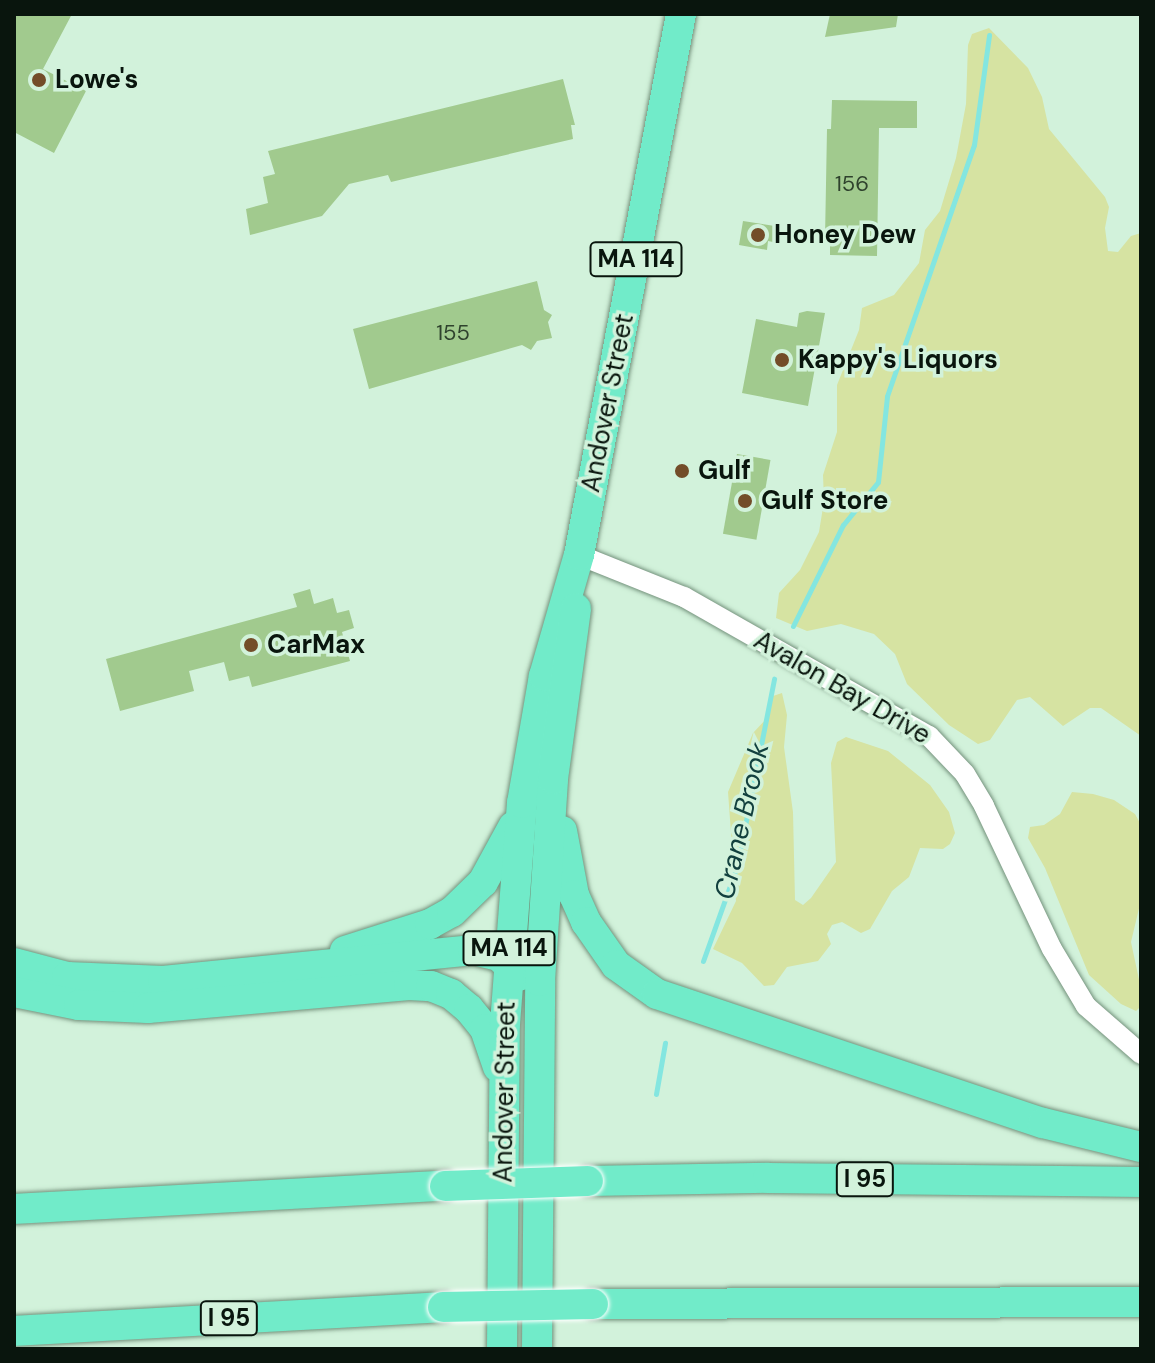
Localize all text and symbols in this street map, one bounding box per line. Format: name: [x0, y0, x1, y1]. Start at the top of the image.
place label: Lowe's: [55, 64, 138, 96]
marker: Lowe's: [30, 71, 48, 89]
house number: 156: [835, 171, 869, 197]
place label: Honey Dew: [774, 219, 916, 251]
marker: Honey Dew: [749, 226, 767, 244]
road number: MA 114: [588, 239, 684, 279]
street label: Andover Street: [575, 311, 641, 495]
house number: 155: [436, 320, 470, 346]
place label: Kappy's Liquors: [798, 344, 998, 376]
marker: Kappy's Liquors: [773, 351, 791, 369]
place label: Gulf: [698, 455, 751, 487]
marker: Gulf: [673, 462, 691, 480]
place label: Gulf Store: [761, 485, 889, 517]
marker: Gulf Store: [736, 492, 754, 510]
street label: Avalon Bay Drive: [748, 625, 936, 751]
place label: CarMax: [267, 629, 365, 661]
marker: CarMax: [242, 636, 260, 654]
water label: Crane Brook: [708, 739, 776, 903]
road number: MA 114: [461, 928, 557, 968]
street label: Andover Street: [488, 1001, 522, 1183]
road number: I 95: [835, 1159, 895, 1199]
road number: I 95: [199, 1298, 259, 1338]

